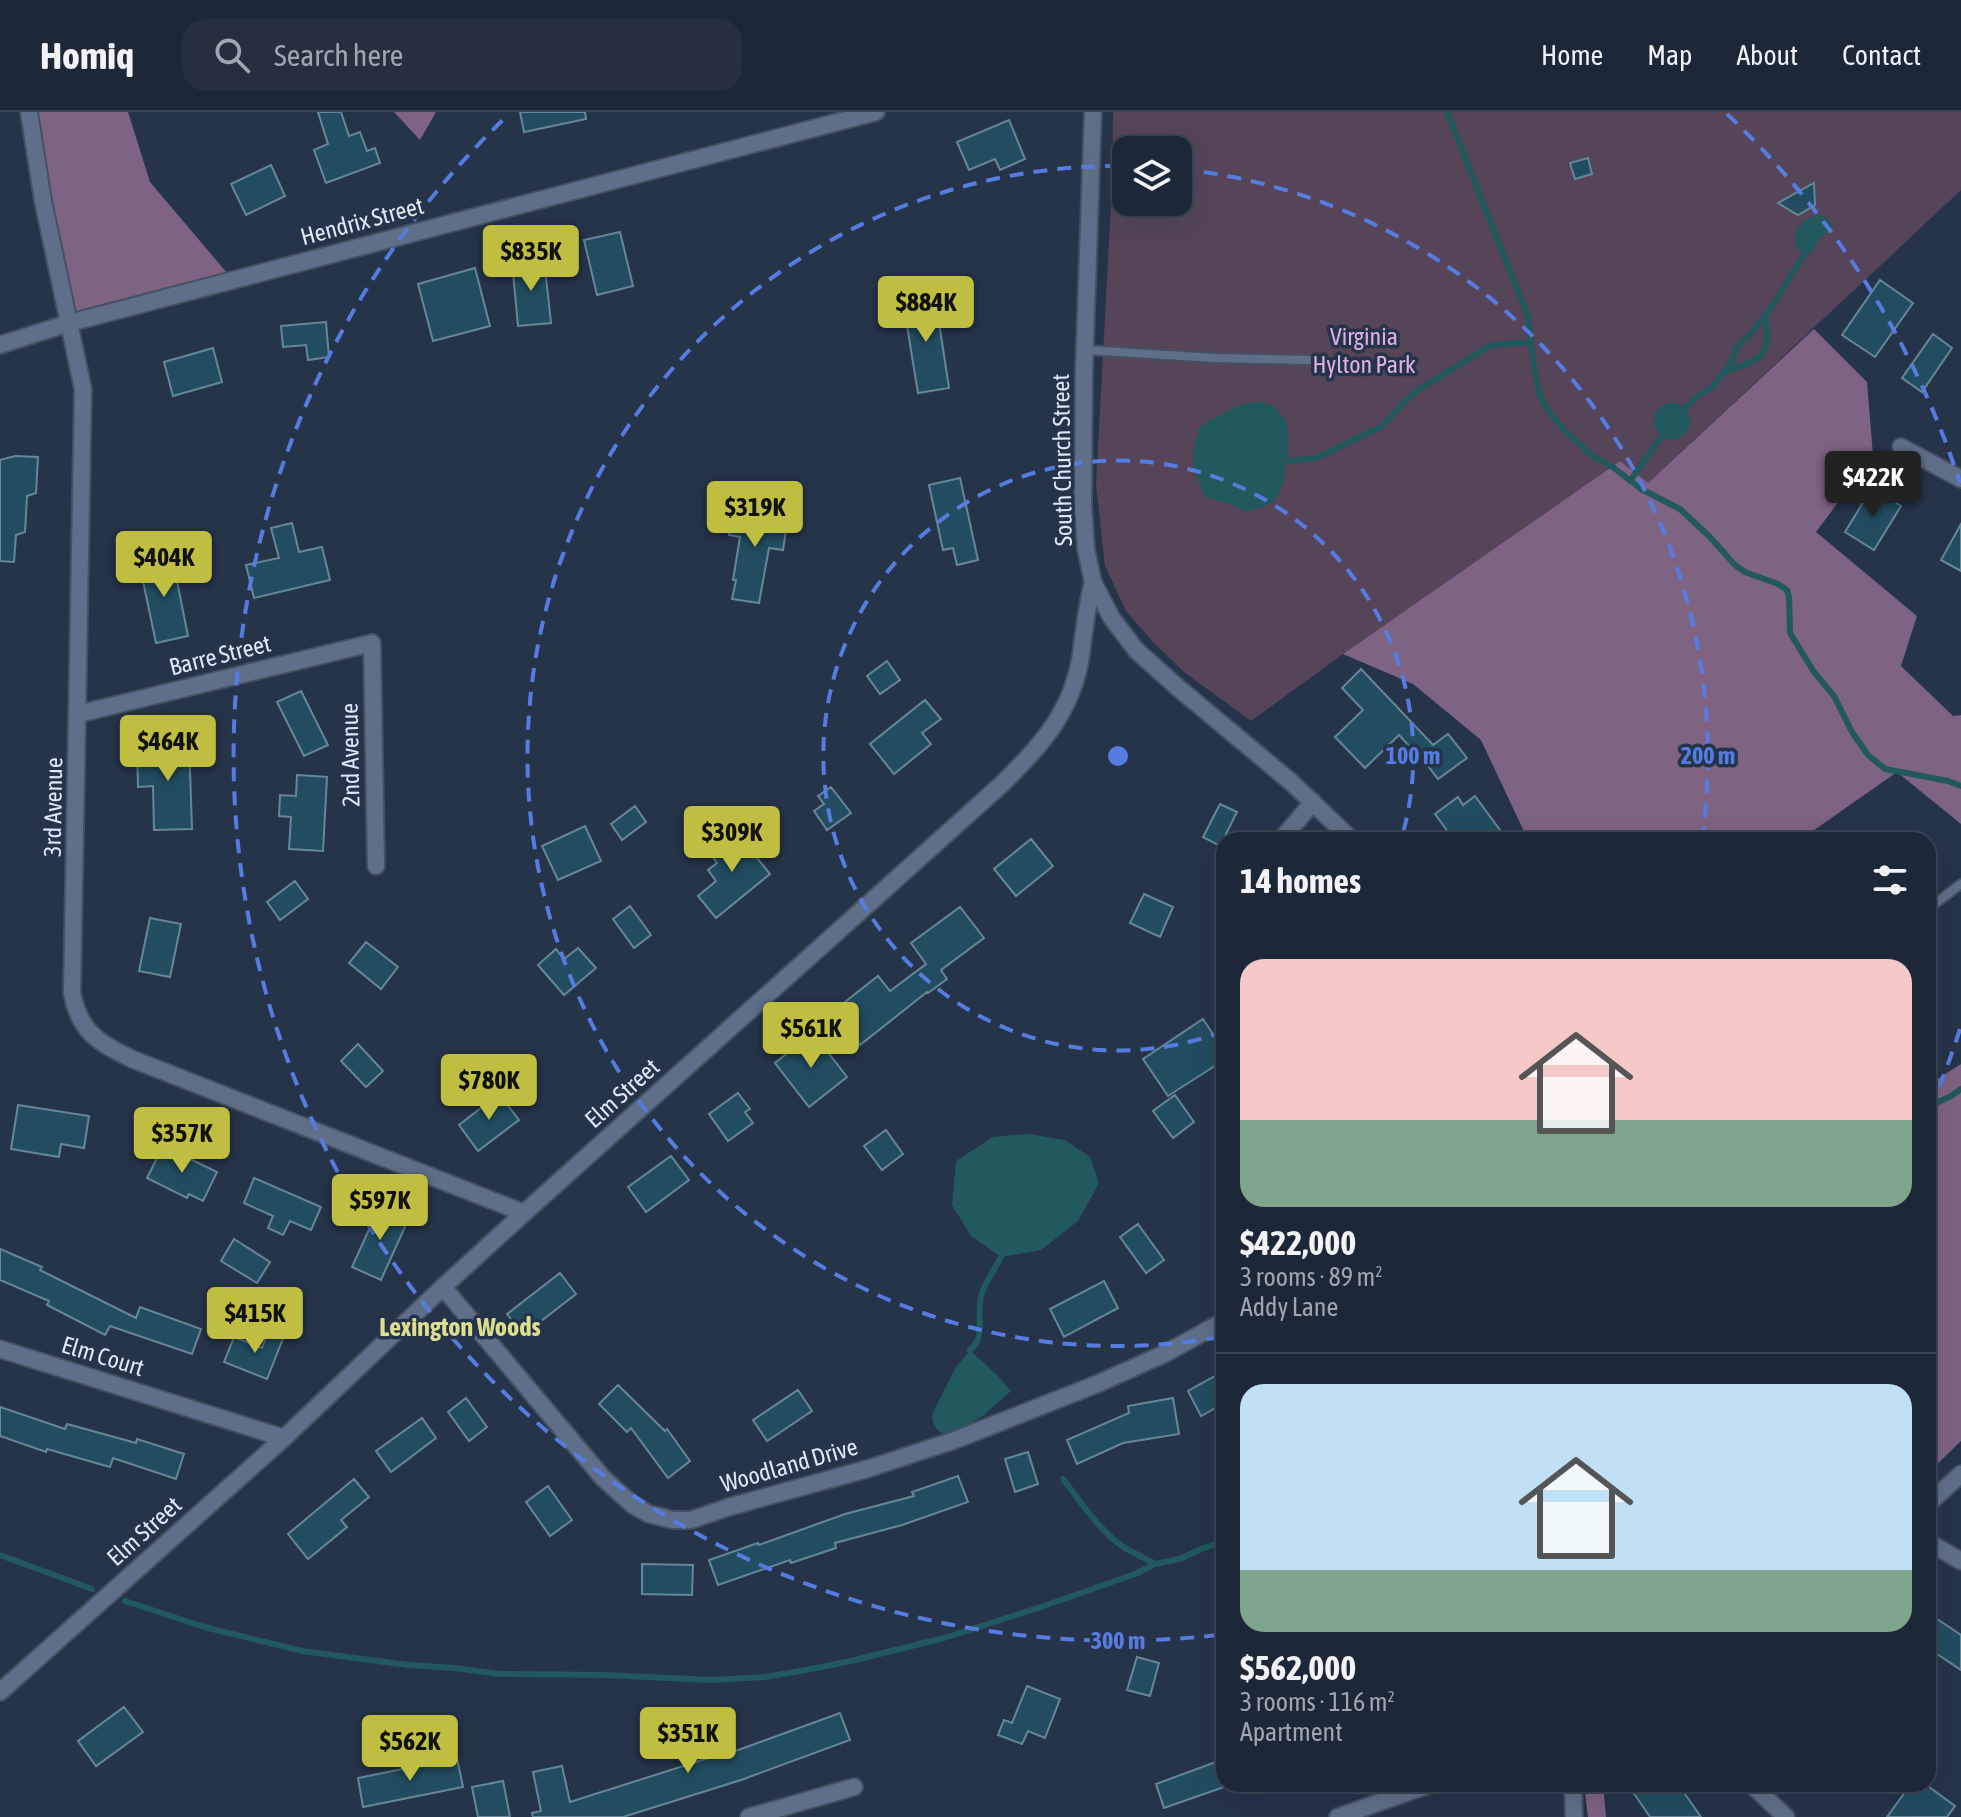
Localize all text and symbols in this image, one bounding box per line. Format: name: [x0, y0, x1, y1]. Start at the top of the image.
search box: [182, 19, 742, 91]
icon: search: [210, 33, 254, 77]
text: Homiq: [40, 34, 134, 77]
text: Search here: [274, 38, 403, 72]
text: Home: [1541, 39, 1603, 71]
text: Map: [1647, 39, 1692, 71]
text: About: [1736, 39, 1798, 71]
text: Contact: [1842, 39, 1921, 71]
map controls: [1112, 136, 1192, 216]
button: layers: [1112, 136, 1192, 216]
street label: Hendrix Street: [298, 192, 426, 250]
pin: $835K: [475, 225, 587, 293]
text: $835K: [501, 236, 561, 266]
pin: $884K: [870, 276, 982, 344]
text: $884K: [896, 287, 956, 317]
park label: Virginia Hylton Park: [1312, 323, 1416, 378]
street label: South Church Street: [1047, 374, 1077, 546]
pin: $422K: [1817, 451, 1929, 519]
text: $422K: [1843, 462, 1903, 492]
pin: $319K: [699, 481, 811, 549]
text: $319K: [725, 492, 785, 522]
pin: $404K: [108, 531, 220, 599]
text: $404K: [134, 542, 194, 572]
street label: Barre Street: [166, 629, 274, 681]
street label: 2nd Avenue: [336, 703, 364, 807]
pin: $464K: [112, 715, 224, 783]
text: $464K: [138, 726, 198, 756]
centre of rings: [1104, 742, 1132, 770]
text: 100 m: [1386, 742, 1440, 769]
text: 200 m: [1681, 742, 1735, 769]
street label: 3rd Avenue: [39, 757, 67, 857]
pin: $309K: [676, 806, 788, 874]
text: $309K: [702, 817, 762, 847]
icon: filters: [1868, 858, 1912, 902]
text: 14 homes: [1240, 861, 1361, 900]
pin: $561K: [755, 1002, 867, 1070]
icon: home: [1504, 1011, 1648, 1155]
text: $561K: [781, 1013, 841, 1043]
street label: Elm Street: [580, 1053, 664, 1133]
pin: $780K: [433, 1054, 545, 1122]
text: $780K: [459, 1065, 519, 1095]
pin: $357K: [126, 1107, 238, 1175]
text: $357K: [152, 1118, 212, 1148]
pin: $597K: [324, 1174, 436, 1242]
text: $597K: [350, 1185, 410, 1215]
text: $422,000: [1240, 1223, 1356, 1262]
text: 3 rooms · 89 m²: [1240, 1262, 1382, 1292]
pin: $415K: [199, 1287, 311, 1355]
text: Addy Lane: [1240, 1292, 1338, 1322]
text: $415K: [225, 1298, 285, 1328]
district label: Lexington Woods: [379, 1312, 541, 1342]
street label: Elm Court: [59, 1331, 147, 1381]
street label: Woodland Drive: [717, 1433, 861, 1497]
icon: home: [1504, 1436, 1648, 1580]
street label: Elm Street: [102, 1491, 186, 1571]
text: 300 m: [1091, 1627, 1145, 1654]
text: $562,000: [1240, 1648, 1356, 1687]
text: 3 rooms · 116 m²: [1240, 1687, 1395, 1717]
pin: $351K: [632, 1707, 744, 1775]
pin: $562K: [354, 1715, 466, 1783]
text: Apartment: [1240, 1717, 1343, 1747]
text: $351K: [658, 1718, 718, 1748]
text: $562K: [380, 1726, 440, 1756]

